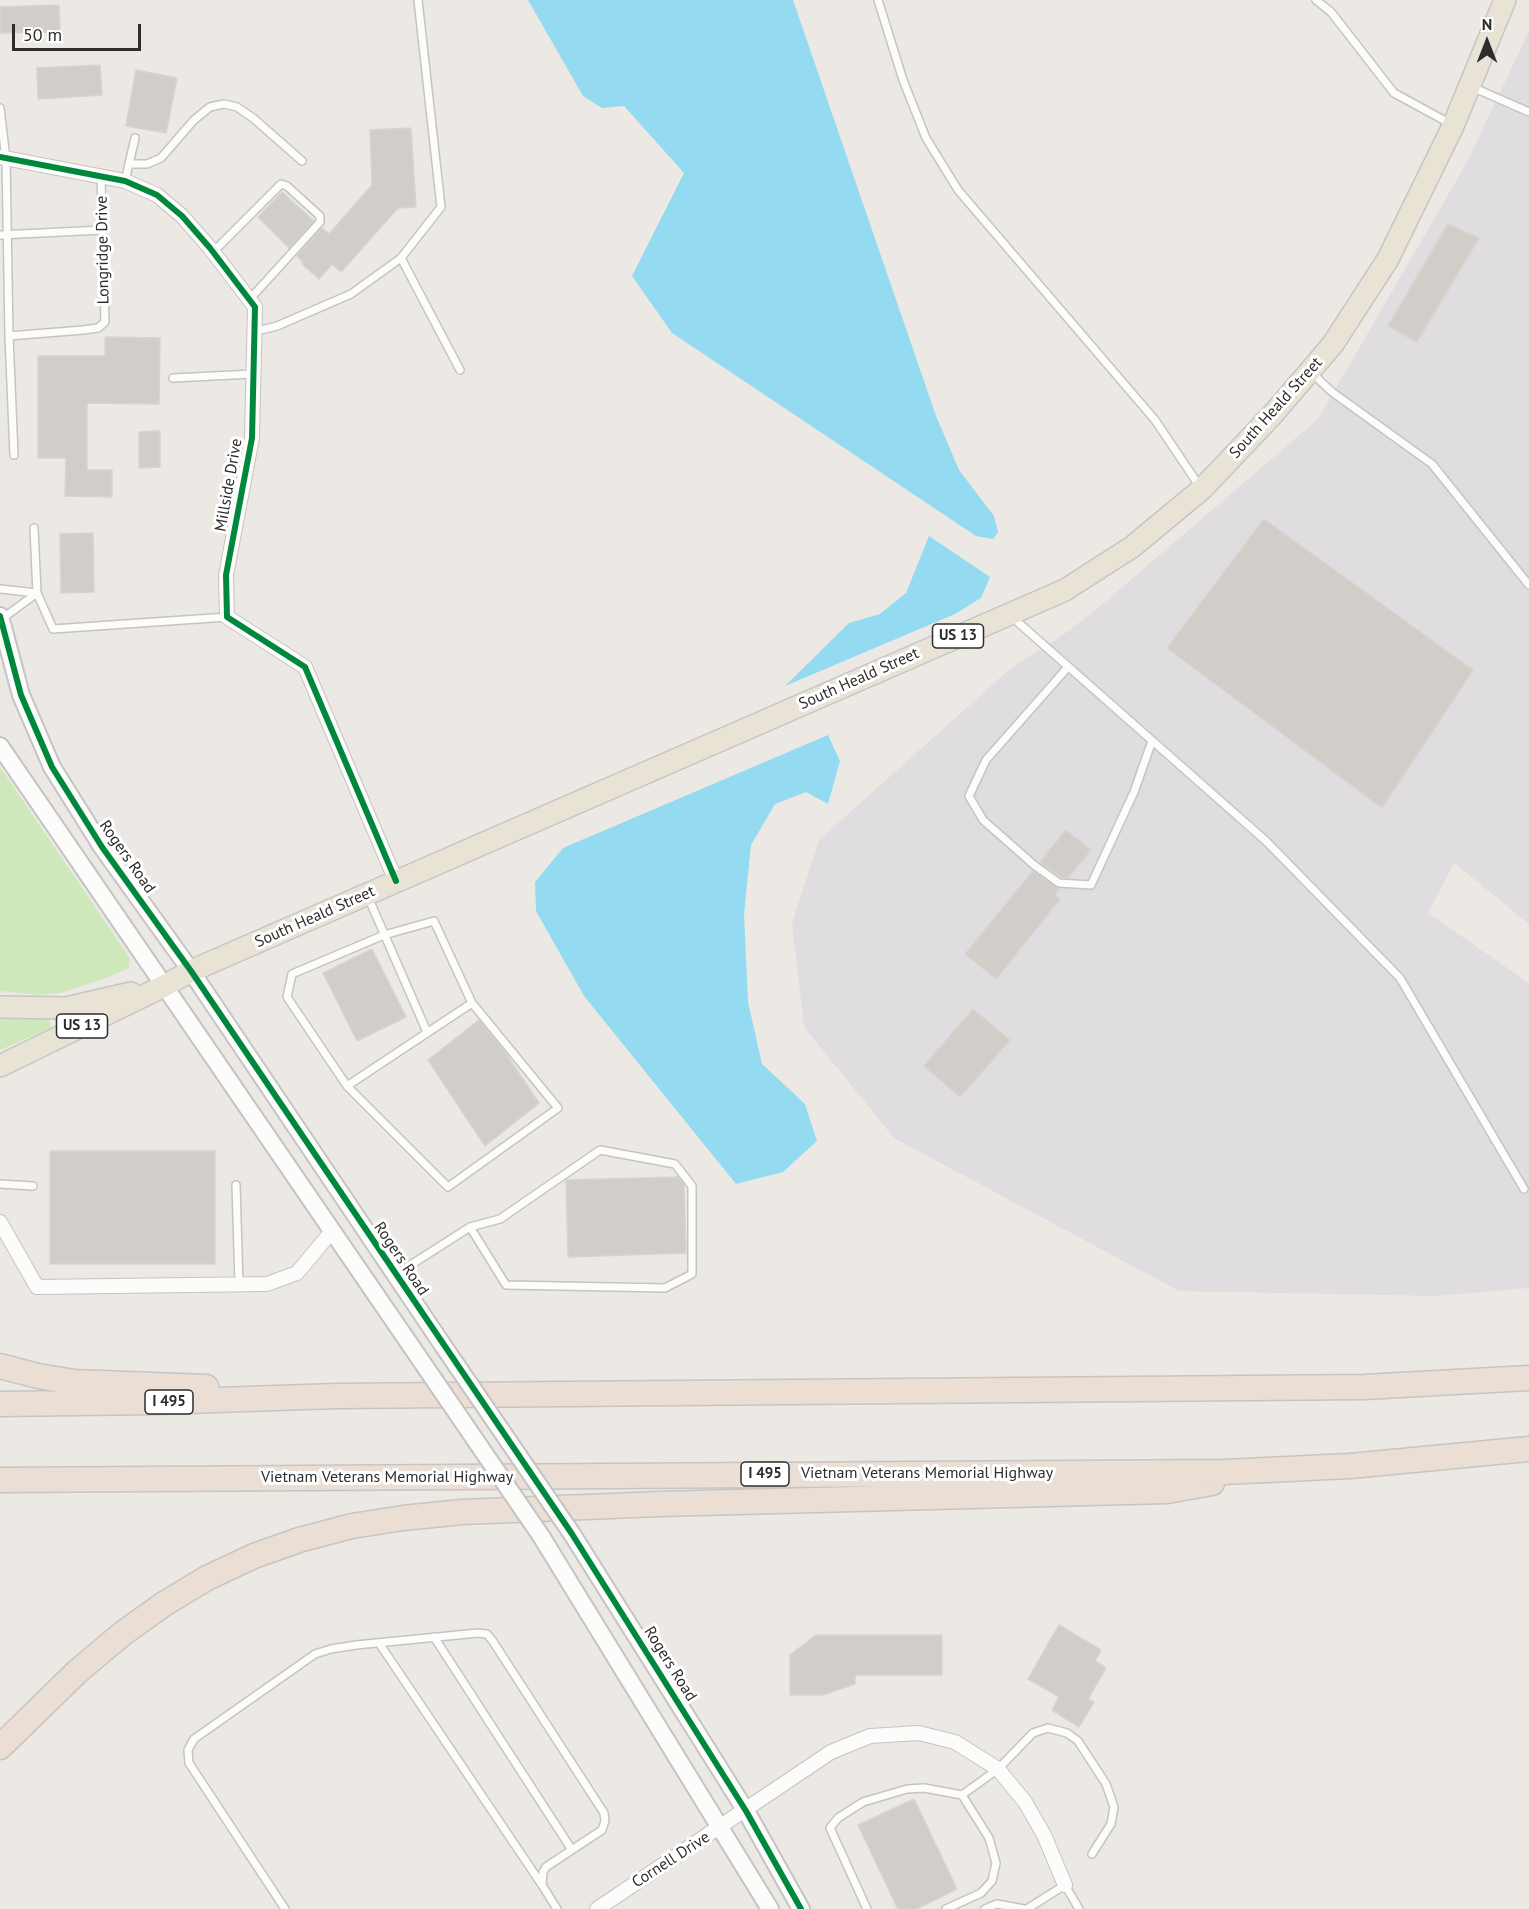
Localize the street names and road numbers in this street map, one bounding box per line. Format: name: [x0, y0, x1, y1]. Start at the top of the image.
street label: Longridge Drive: [92, 196, 114, 304]
street label: South Heald Street: [1226, 354, 1326, 462]
street label: Millside Drive: [211, 437, 247, 533]
road number: US 13: [932, 624, 984, 648]
street label: South Heald Street: [796, 644, 922, 714]
street label: Rogers Road: [95, 817, 159, 897]
street label: South Heald Street: [252, 882, 378, 952]
road number: US 13: [56, 1014, 107, 1038]
street label: Rogers Road: [369, 1219, 433, 1299]
road number: I 495: [145, 1390, 193, 1414]
road number: I 495: [741, 1462, 789, 1486]
street label: Vietnam Veterans Memorial Highway: [801, 1463, 1053, 1483]
street label: Vietnam Veterans Memorial Highway: [261, 1467, 513, 1487]
street label: Rogers Road: [640, 1623, 700, 1705]
street label: Cornell Drive: [628, 1828, 714, 1892]

